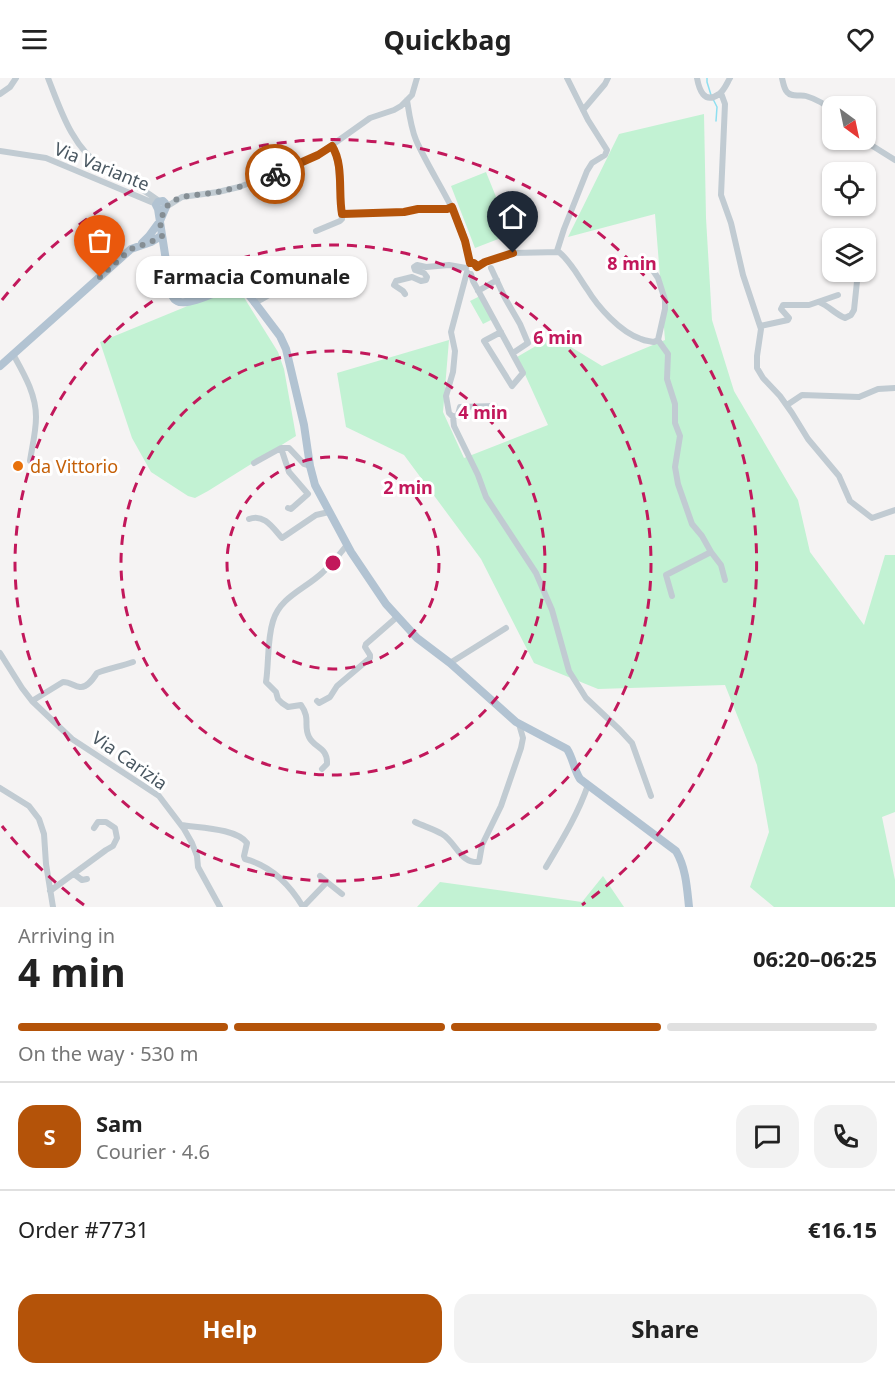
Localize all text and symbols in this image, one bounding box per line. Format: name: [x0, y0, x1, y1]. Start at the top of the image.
text: Quickbag: [384, 21, 511, 58]
icon: menu: [18, 23, 51, 56]
icon: heart: [844, 23, 877, 56]
north arrow: [822, 96, 876, 150]
map controls: [822, 96, 876, 282]
street label: Via Variante: [51, 136, 153, 196]
courier: [245, 144, 305, 204]
icon: bike: [259, 158, 292, 191]
button: locate: [822, 162, 876, 216]
pin: [487, 191, 538, 253]
icon: home: [496, 200, 529, 233]
pin: [74, 215, 125, 277]
icon: bag: [83, 224, 116, 257]
button: layers: [822, 228, 876, 282]
text: 8 min: [607, 251, 657, 275]
callout: Farmacia Comunale: [136, 256, 367, 298]
text: Farmacia Comunale: [153, 263, 350, 290]
text: 6 min: [533, 325, 583, 349]
text: 4 min: [458, 400, 508, 424]
place label: da Vittorio: [30, 454, 118, 478]
marker: da Vittorio: [11, 459, 25, 473]
text: 2 min: [383, 475, 433, 499]
centre of rings: [323, 553, 343, 573]
street label: Via Carizia: [87, 725, 173, 795]
text: Arriving in: [18, 922, 115, 949]
text: 06:20–06:25: [753, 943, 877, 973]
text: 4 min: [18, 945, 125, 998]
text: On the way · 530 m: [18, 1040, 198, 1067]
button: chat: [736, 1105, 799, 1168]
button: phone: [814, 1105, 877, 1168]
text: Sam: [96, 1108, 143, 1138]
text: S: [43, 1121, 56, 1151]
text: Courier · 4.6: [96, 1138, 210, 1165]
text: Order #7731: [18, 1214, 149, 1244]
text: €16.15: [808, 1214, 877, 1244]
button: Help: [18, 1294, 442, 1363]
button: Share: [454, 1294, 877, 1363]

